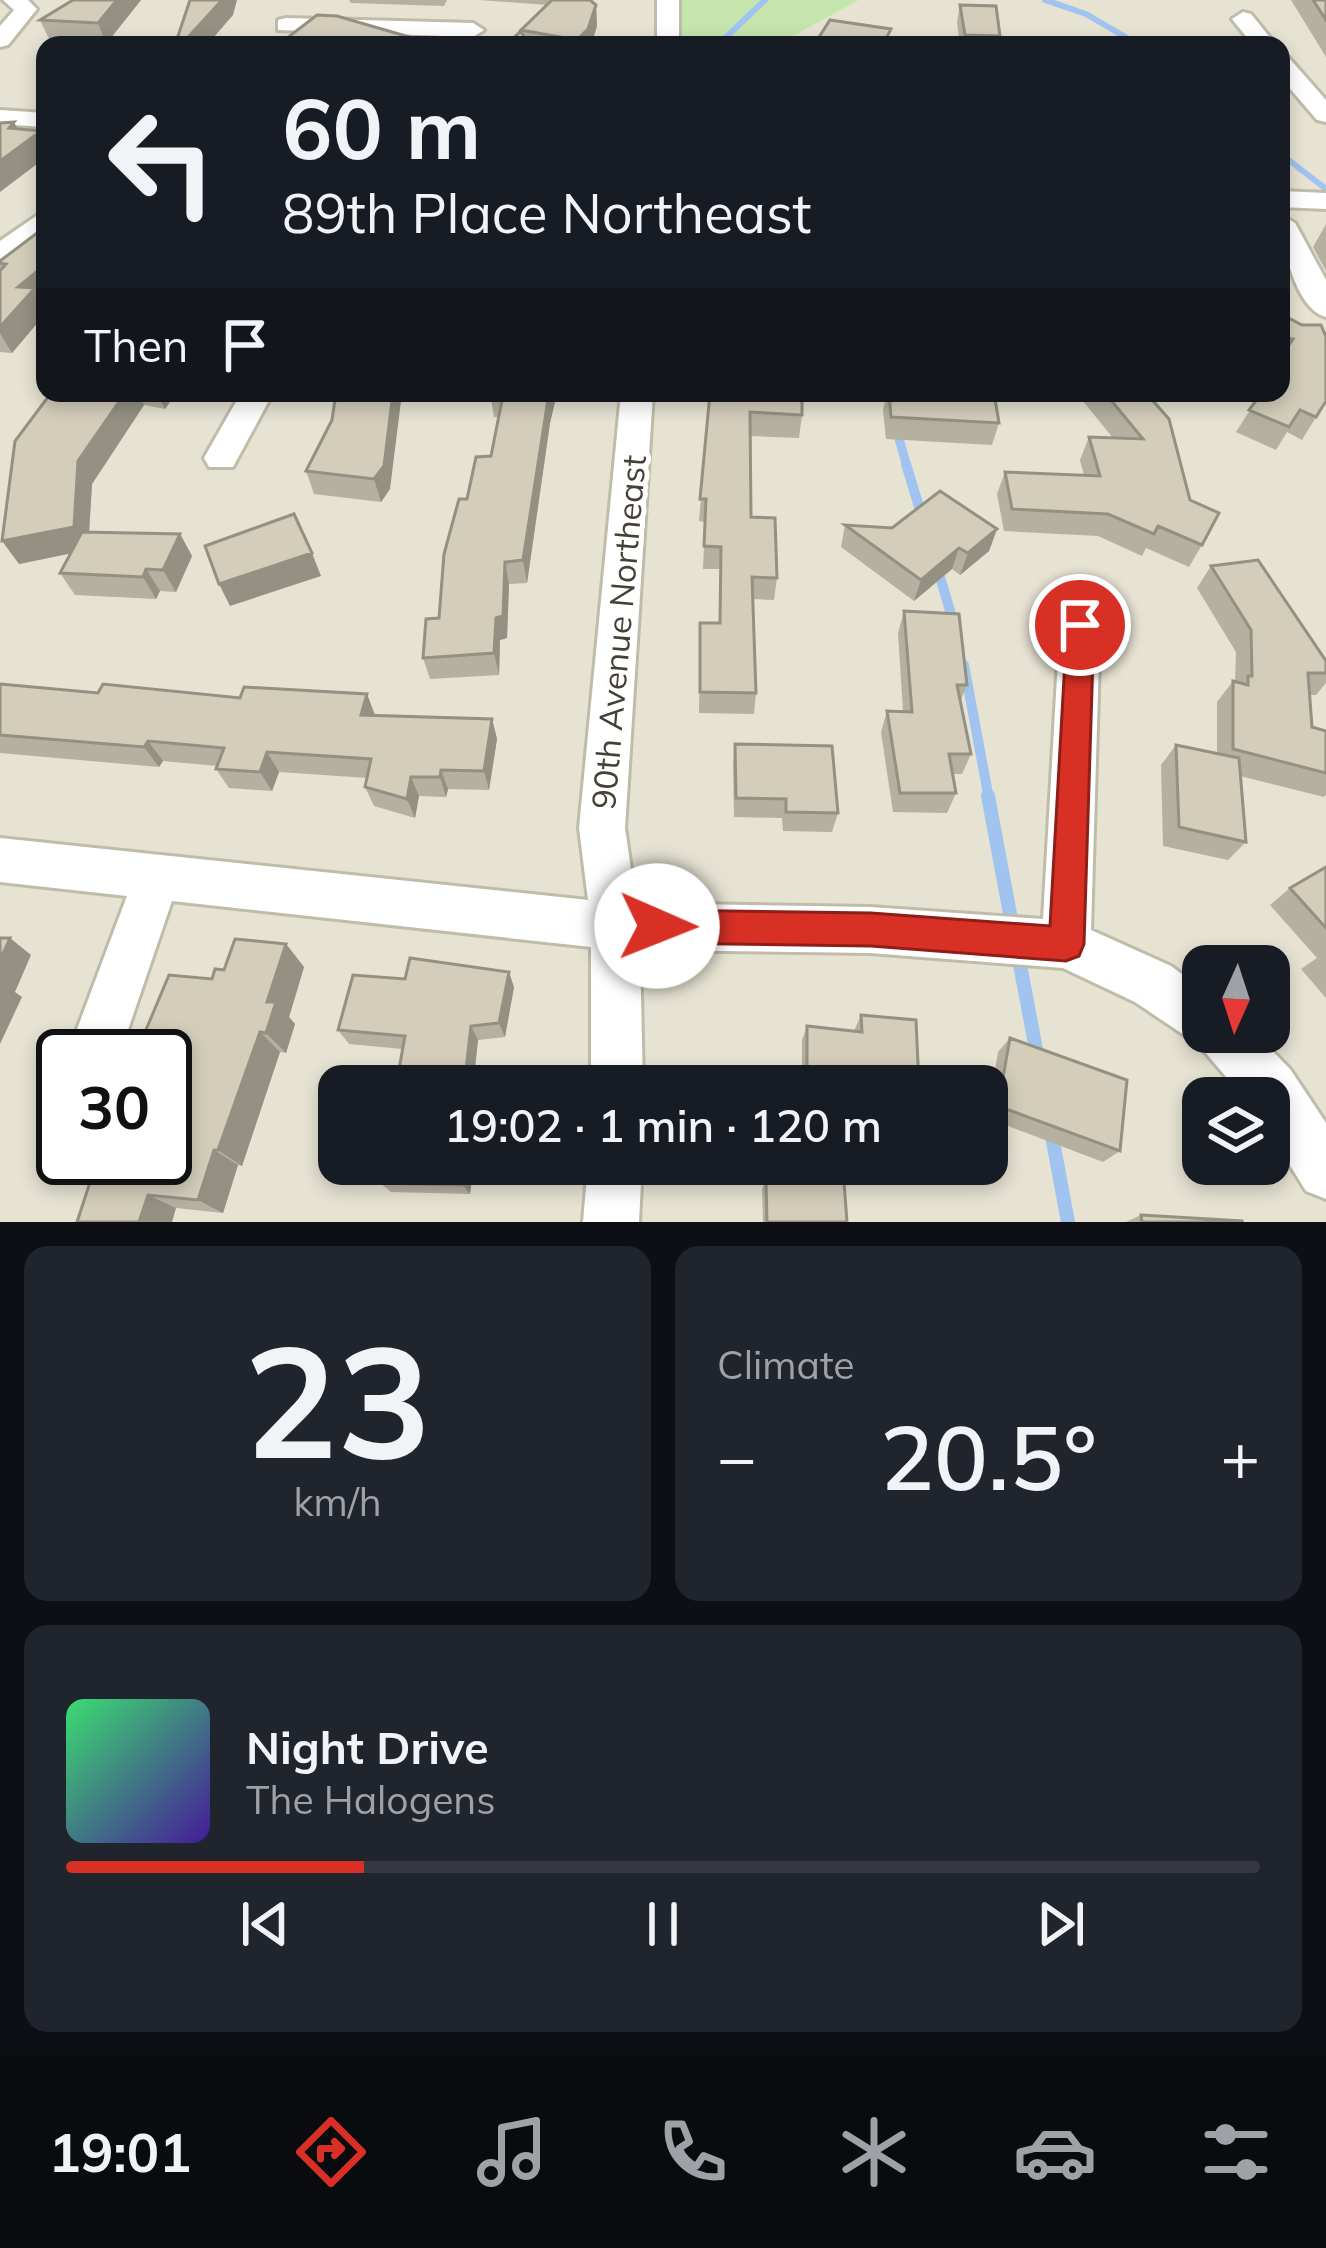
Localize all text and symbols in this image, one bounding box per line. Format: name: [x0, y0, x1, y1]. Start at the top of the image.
text: 60 m: [282, 75, 481, 180]
icon: left: [84, 84, 240, 240]
text: 89th Place Northeast: [282, 179, 811, 247]
icon: arrive: [212, 312, 278, 378]
text: Then: [84, 317, 188, 373]
street label: 90th Avenue Northeast: [582, 453, 654, 811]
pin: [1029, 574, 1131, 676]
icon: arrive: [1047, 592, 1113, 658]
position arrow: [594, 863, 720, 989]
north arrow: [1182, 945, 1290, 1053]
map controls: [1182, 945, 1290, 1185]
speed limit sign: 30: [36, 1029, 192, 1185]
button: layers: [1182, 1077, 1290, 1185]
text: 19:02 · 1 min · 120 m: [444, 1097, 882, 1153]
text: 23: [244, 1301, 431, 1497]
text: Climate: [717, 1340, 855, 1389]
text: 20.5°: [880, 1400, 1097, 1513]
text: −: [717, 1415, 757, 1498]
text: +: [1220, 1415, 1260, 1498]
text: km/h: [293, 1477, 382, 1526]
text: Night Drive: [246, 1719, 489, 1775]
text: The Halogens: [246, 1775, 496, 1824]
icon: previous: [232, 1891, 298, 1957]
icon: pause: [630, 1891, 696, 1957]
icon: next: [1028, 1891, 1094, 1957]
icon: directions: [289, 2110, 373, 2194]
icon: music: [470, 2110, 554, 2194]
icon: phone: [651, 2110, 735, 2194]
icon: climate: [832, 2110, 916, 2194]
icon: car: [1013, 2110, 1097, 2194]
icon: filters: [1194, 2110, 1278, 2194]
text: 19:01: [49, 2118, 192, 2186]

